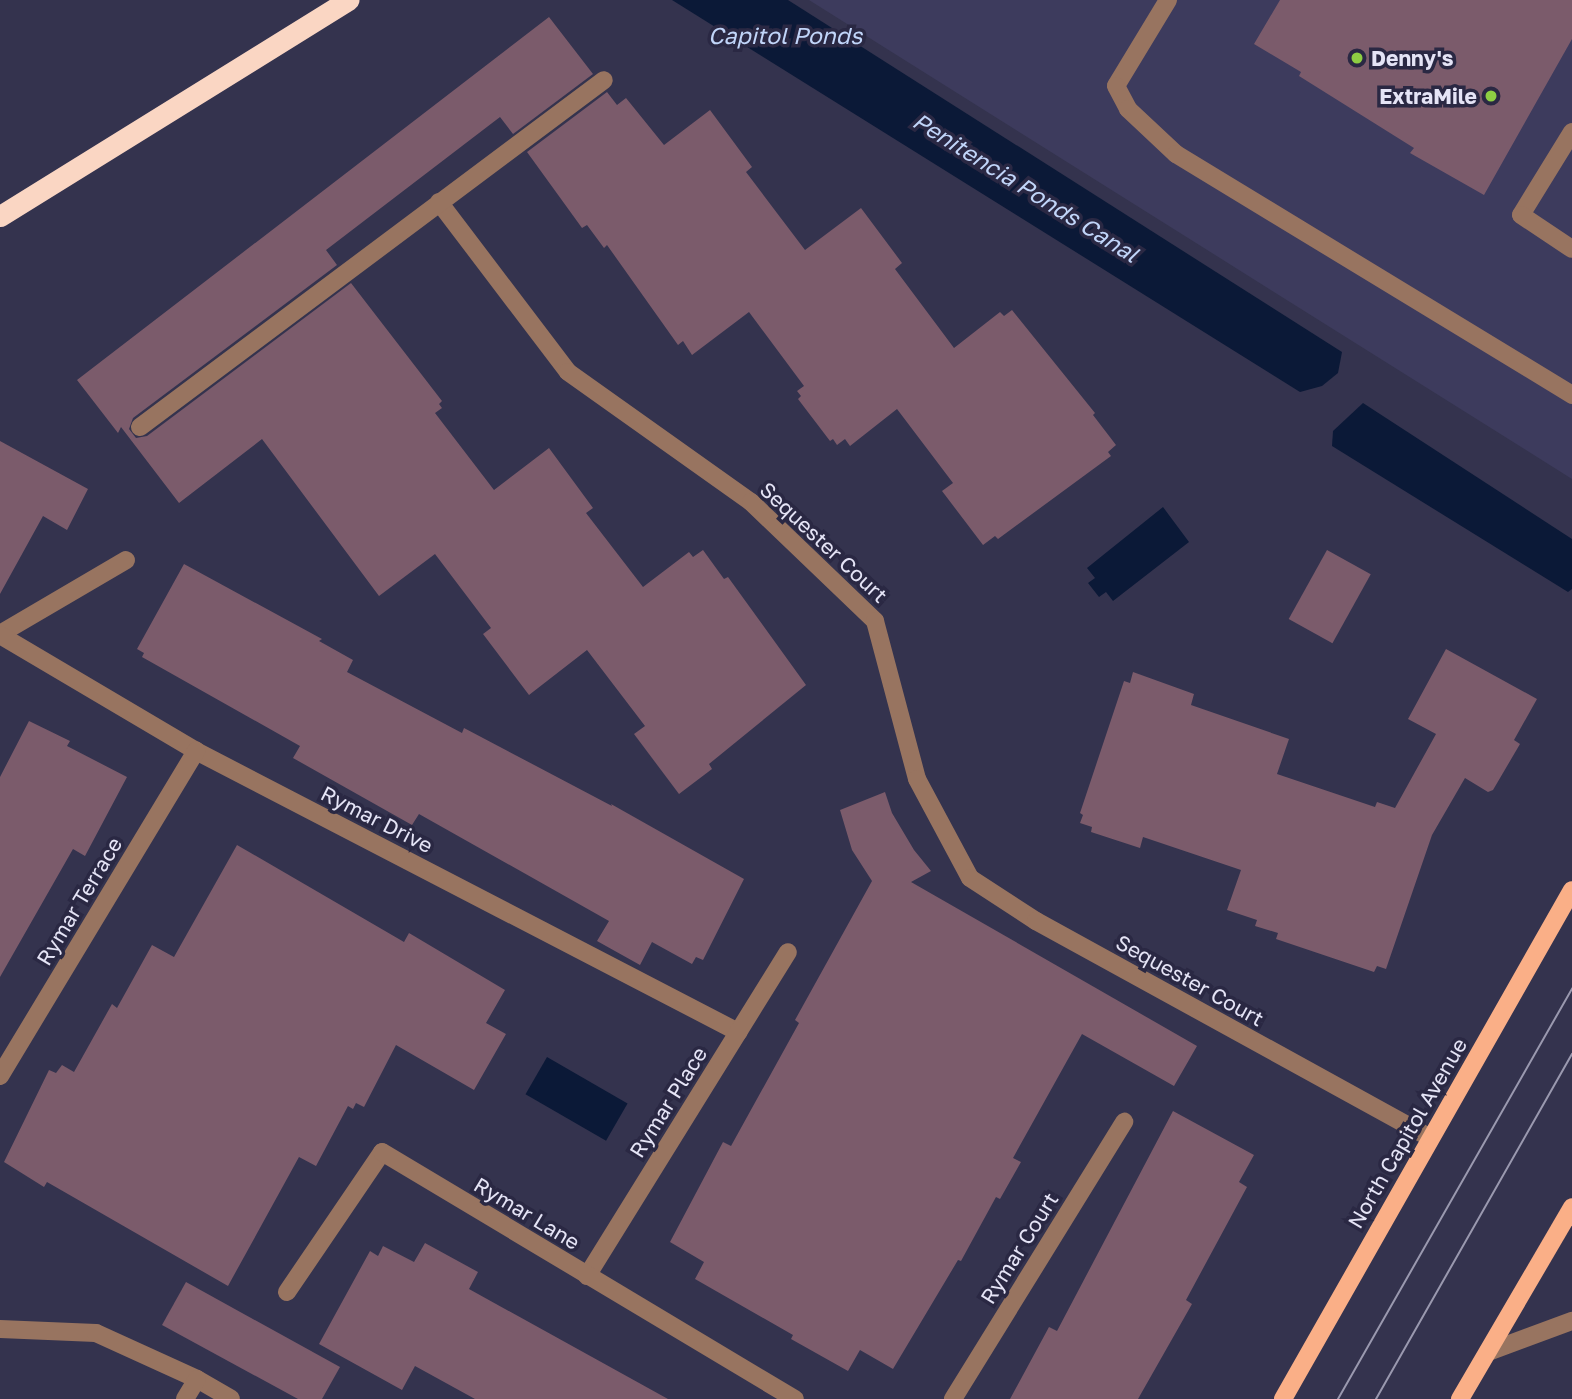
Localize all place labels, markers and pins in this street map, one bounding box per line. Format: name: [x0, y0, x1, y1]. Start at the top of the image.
place label: Denny's: [1371, 45, 1454, 71]
marker: Denny's: [1349, 50, 1365, 66]
place label: ExtraMile: [1379, 83, 1477, 109]
marker: ExtraMile: [1483, 88, 1499, 104]

